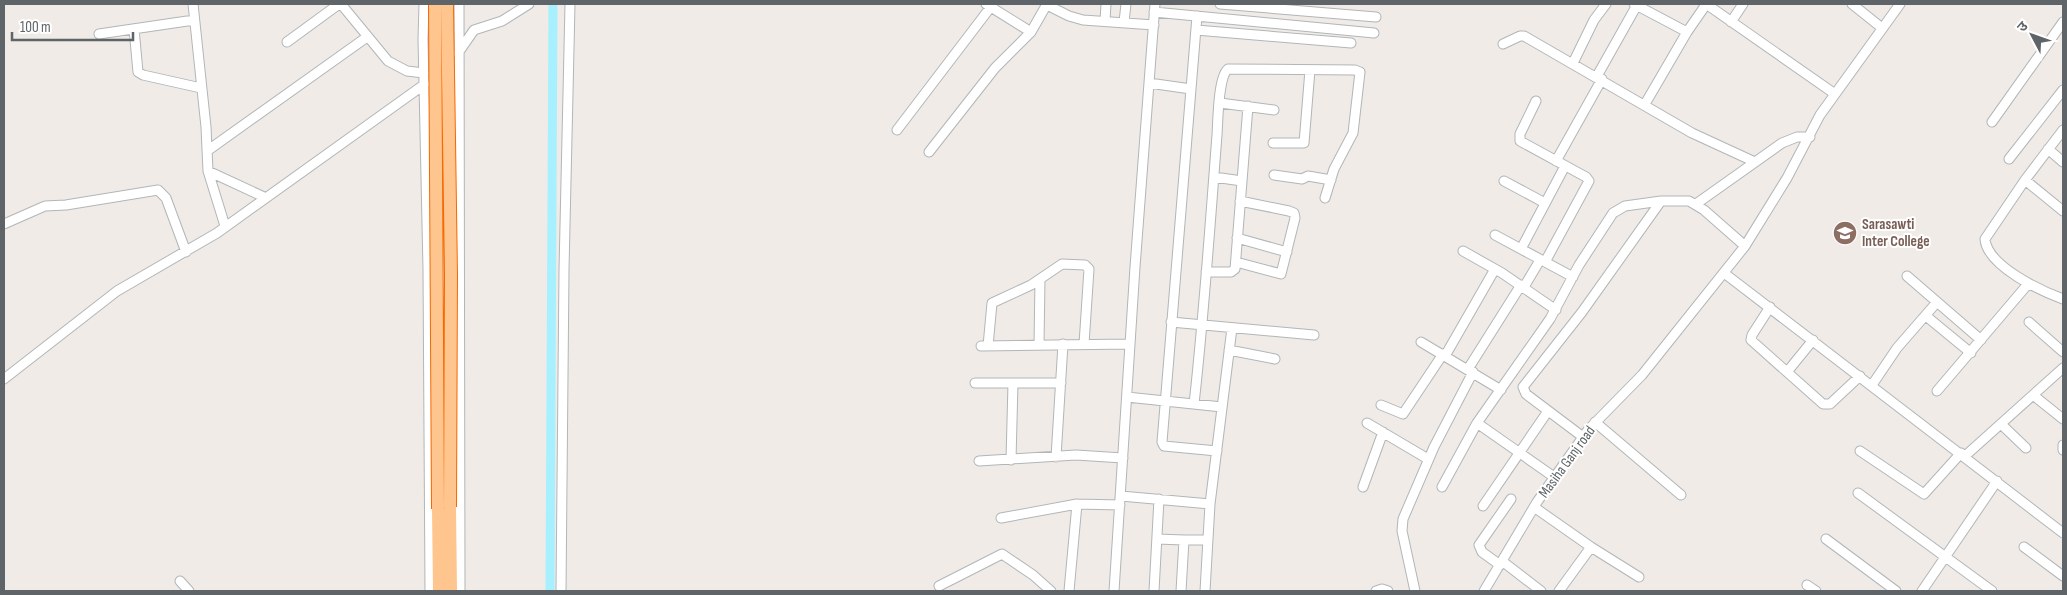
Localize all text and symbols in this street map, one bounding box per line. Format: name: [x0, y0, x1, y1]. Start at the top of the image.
scale bar: [12, 10, 134, 42]
north arrow: [2007, 10, 2057, 60]
text: 100 m: [20, 18, 51, 37]
text: उ: [2013, 18, 2032, 35]
place label: Sarasawti Inter College: [1862, 215, 1930, 251]
school or university icon: Sarasawti Inter College: [1832, 220, 1858, 246]
street label: Masiha Ganj road: [1535, 422, 1599, 502]

